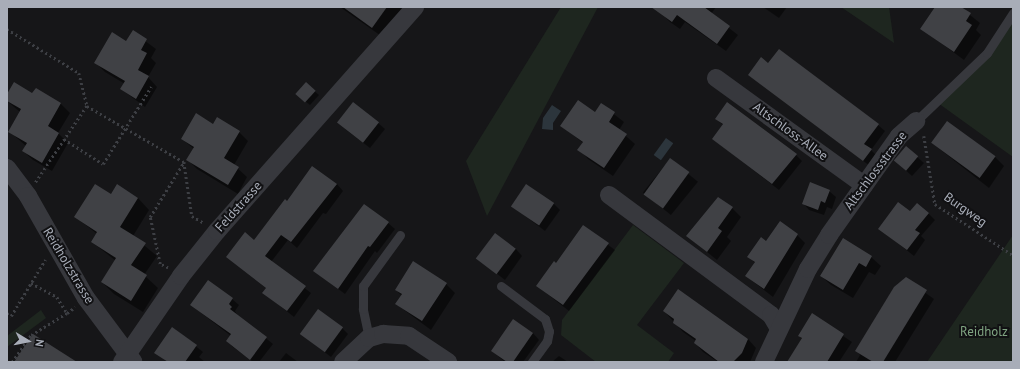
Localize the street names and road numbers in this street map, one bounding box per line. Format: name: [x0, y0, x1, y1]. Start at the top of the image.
street label: Altschloss-Allee: [749, 100, 831, 164]
street label: Altschlossstrasse: [841, 129, 911, 213]
street label: Feldstrasse: [212, 179, 266, 235]
street label: Burgweg: [941, 190, 989, 230]
street label: Reidholzstrasse: [39, 225, 97, 307]

